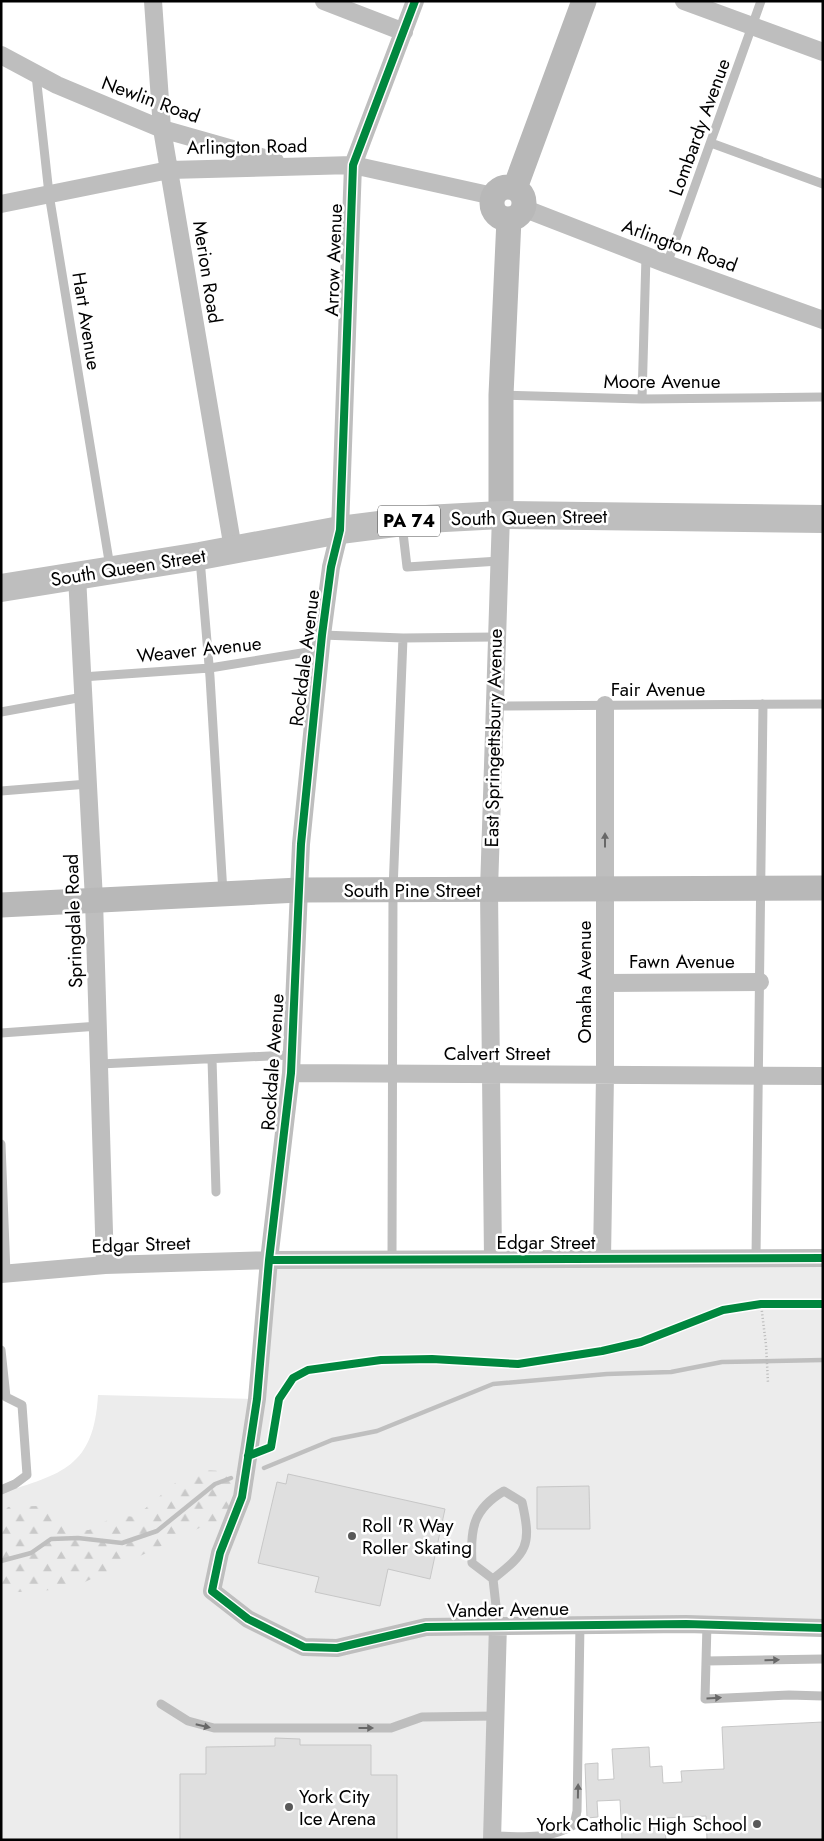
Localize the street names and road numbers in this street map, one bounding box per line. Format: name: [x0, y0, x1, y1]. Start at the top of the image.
street label: Lombardy Avenue: [662, 55, 737, 200]
street label: Newlin Road: [98, 69, 204, 130]
street label: Arlington Road: [186, 132, 308, 161]
street label: Arrow Avenue: [318, 203, 349, 317]
street label: Arlington Road: [618, 212, 741, 279]
street label: Merion Road: [186, 219, 229, 325]
street label: Hart Avenue: [65, 270, 108, 372]
street label: Moore Avenue: [603, 368, 721, 395]
street label: South Queen Street: [451, 503, 608, 532]
road number: PA 74: [378, 506, 440, 536]
street label: South Queen Street: [49, 542, 208, 593]
street label: Rockdale Avenue: [283, 588, 326, 728]
street label: East Springettsbury Avenue: [478, 628, 509, 848]
street label: Weaver Avenue: [135, 629, 263, 669]
street label: Fair Avenue: [611, 676, 705, 703]
street label: Springdale Road: [58, 853, 89, 989]
street label: South Pine Street: [343, 877, 481, 904]
street label: Omaha Avenue: [571, 920, 598, 1043]
street label: Fawn Avenue: [629, 948, 735, 975]
street label: Rockdale Avenue: [254, 992, 291, 1132]
street label: Calvert Street: [444, 1040, 551, 1067]
street label: Edgar Street: [91, 1229, 191, 1260]
street label: Edgar Street: [497, 1229, 596, 1256]
street label: Vander Avenue: [447, 1595, 569, 1624]

